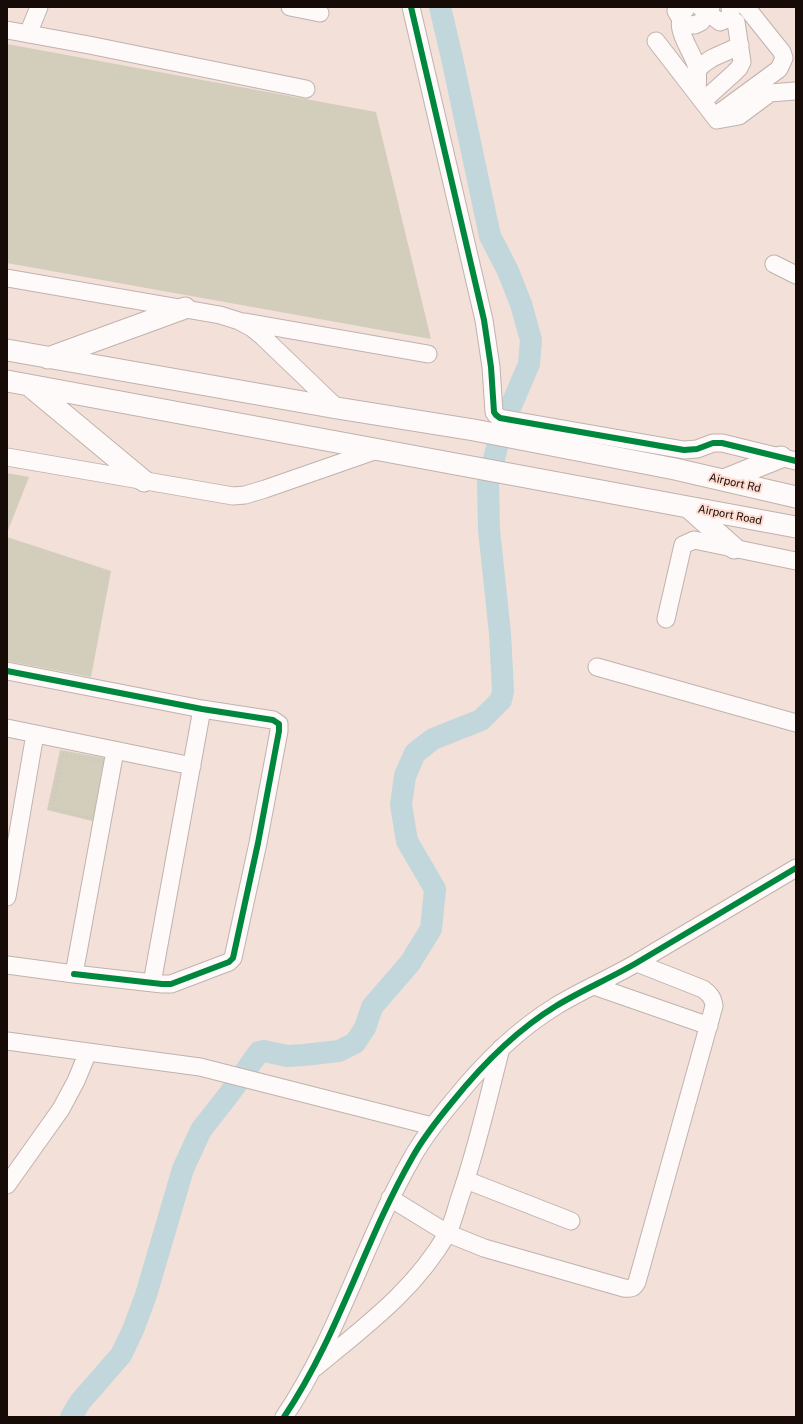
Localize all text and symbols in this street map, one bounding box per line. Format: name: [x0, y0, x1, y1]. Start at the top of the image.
street label: Airport Rd: [708, 471, 762, 495]
street label: Airport Road: [697, 502, 763, 528]

